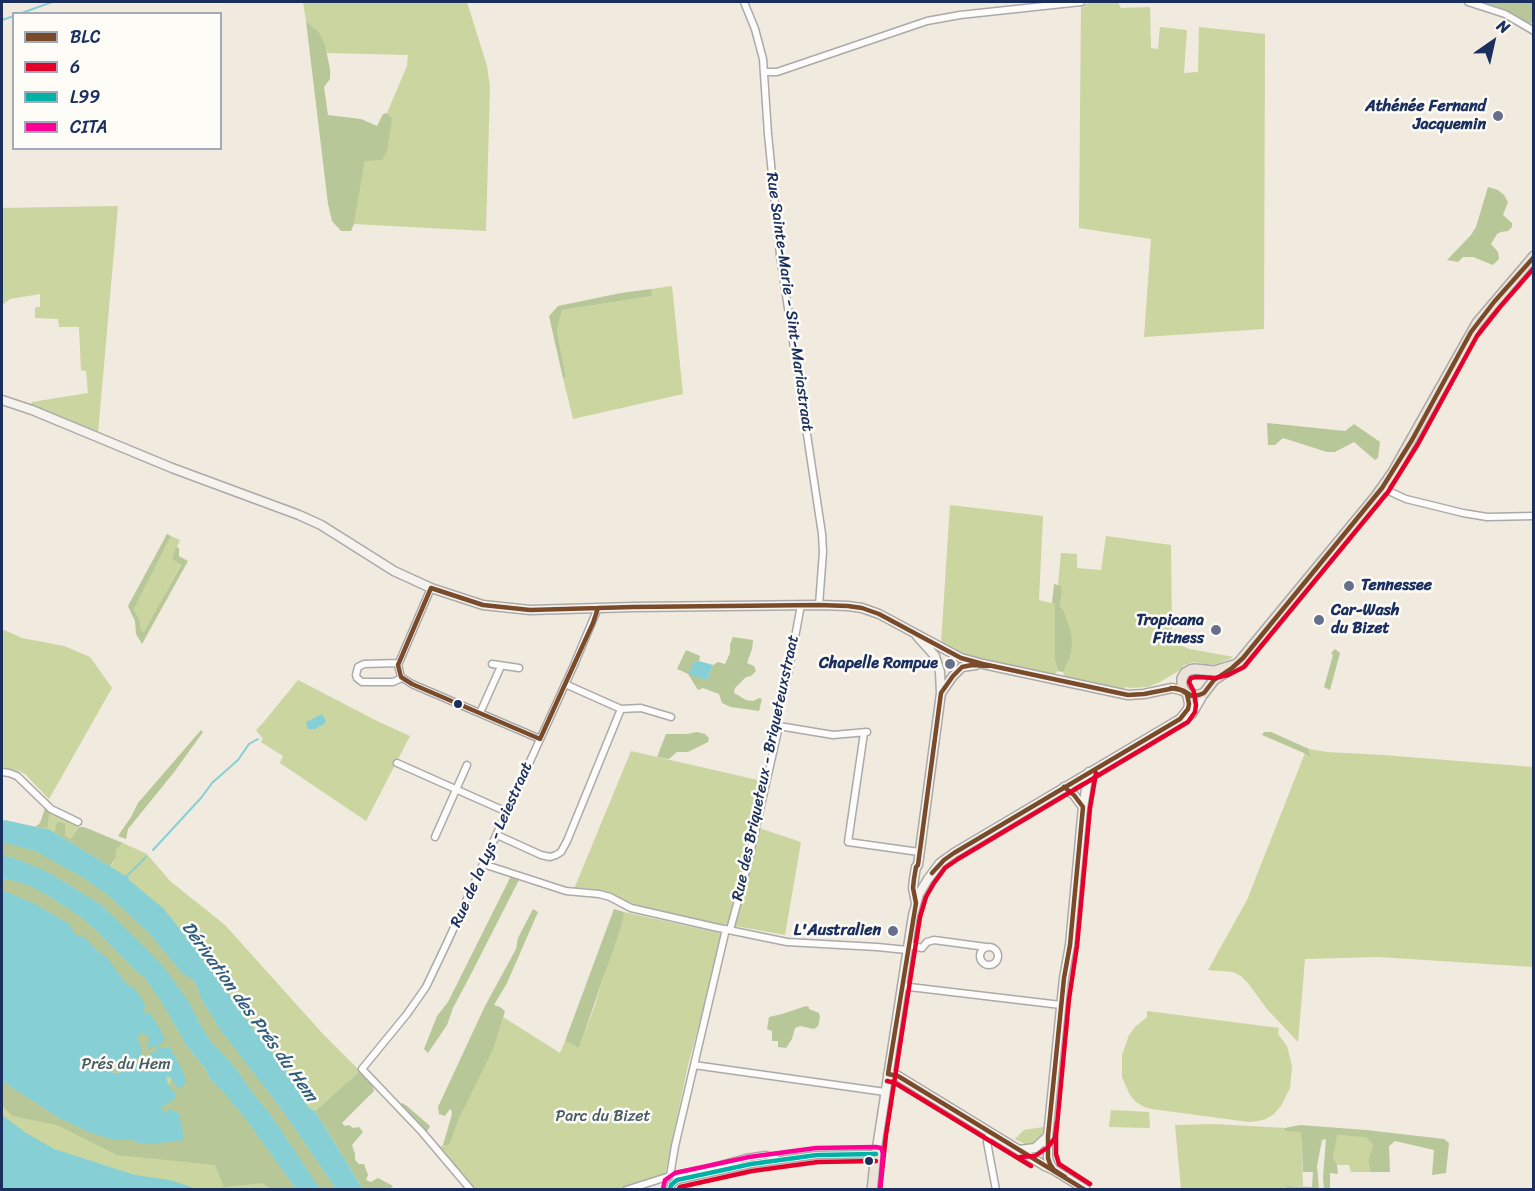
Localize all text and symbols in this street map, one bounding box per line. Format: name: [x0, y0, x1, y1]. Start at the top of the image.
legend: [12, 12, 222, 150]
north arrow: [1463, 12, 1523, 72]
text: N: [1491, 12, 1516, 42]
text: BLC: [70, 21, 100, 53]
text: 6: [70, 51, 80, 83]
text: L99: [70, 81, 100, 113]
place label: Athénée Fernand Jacquemin: [1365, 97, 1486, 135]
marker: Athénée Fernand Jacquemin: [1491, 109, 1505, 123]
text: CITA: [70, 111, 107, 143]
street label: Rue Sainte-Marie - Sint-Mariastraat: [761, 171, 817, 433]
place label: Tennessee: [1361, 576, 1432, 596]
marker: Tennessee: [1342, 579, 1356, 593]
place label: Car-Wash du Bizet: [1331, 601, 1399, 639]
place label: Tropicana Fitness: [1136, 611, 1204, 649]
marker: Car-Wash du Bizet: [1312, 613, 1326, 627]
marker: Tropicana Fitness: [1209, 623, 1223, 637]
street label: Rue des Briqueteux - Briqueteuxstraat: [728, 633, 804, 903]
place label: Chapelle Rompue: [819, 654, 938, 674]
marker: Chapelle Rompue: [943, 657, 957, 671]
unlabelled marker: [452, 698, 464, 710]
street label: Rue de la Lys - Leiestraat: [447, 759, 537, 931]
water label: Dérivation des Prés du Hem: [176, 918, 322, 1106]
place label: L'Australien: [794, 921, 881, 941]
marker: L'Australien: [886, 924, 900, 938]
park label: Prés du Hem: [81, 1055, 171, 1075]
park label: Parc du Bizet: [556, 1107, 650, 1127]
unlabelled marker: [863, 1155, 875, 1167]

